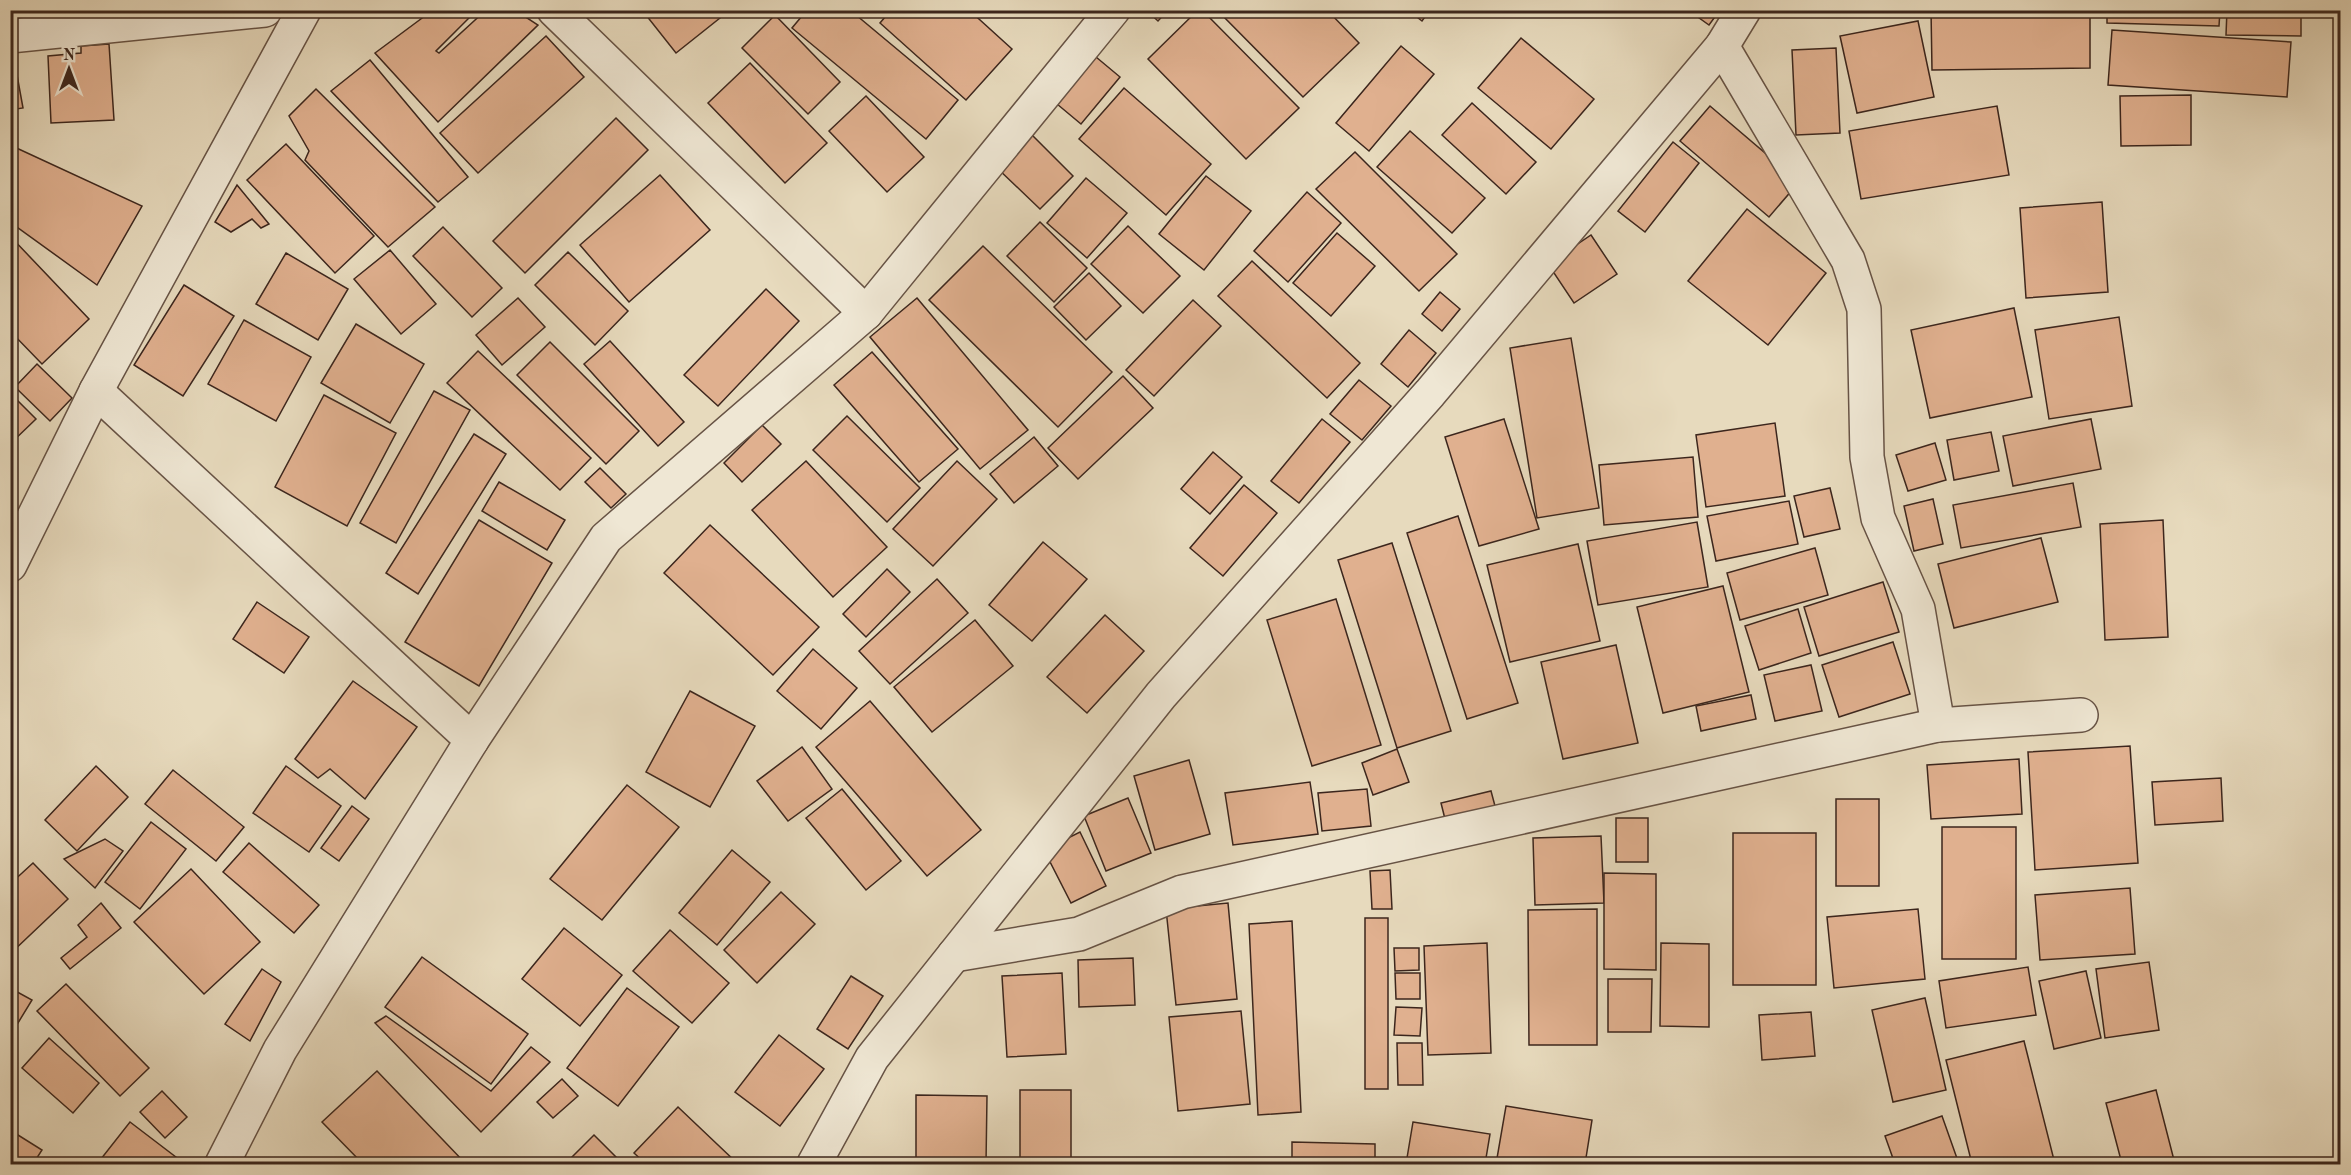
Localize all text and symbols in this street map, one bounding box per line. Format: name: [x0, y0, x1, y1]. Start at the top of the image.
north arrow: [39, 39, 99, 99]
text: N: [63, 48, 76, 64]

